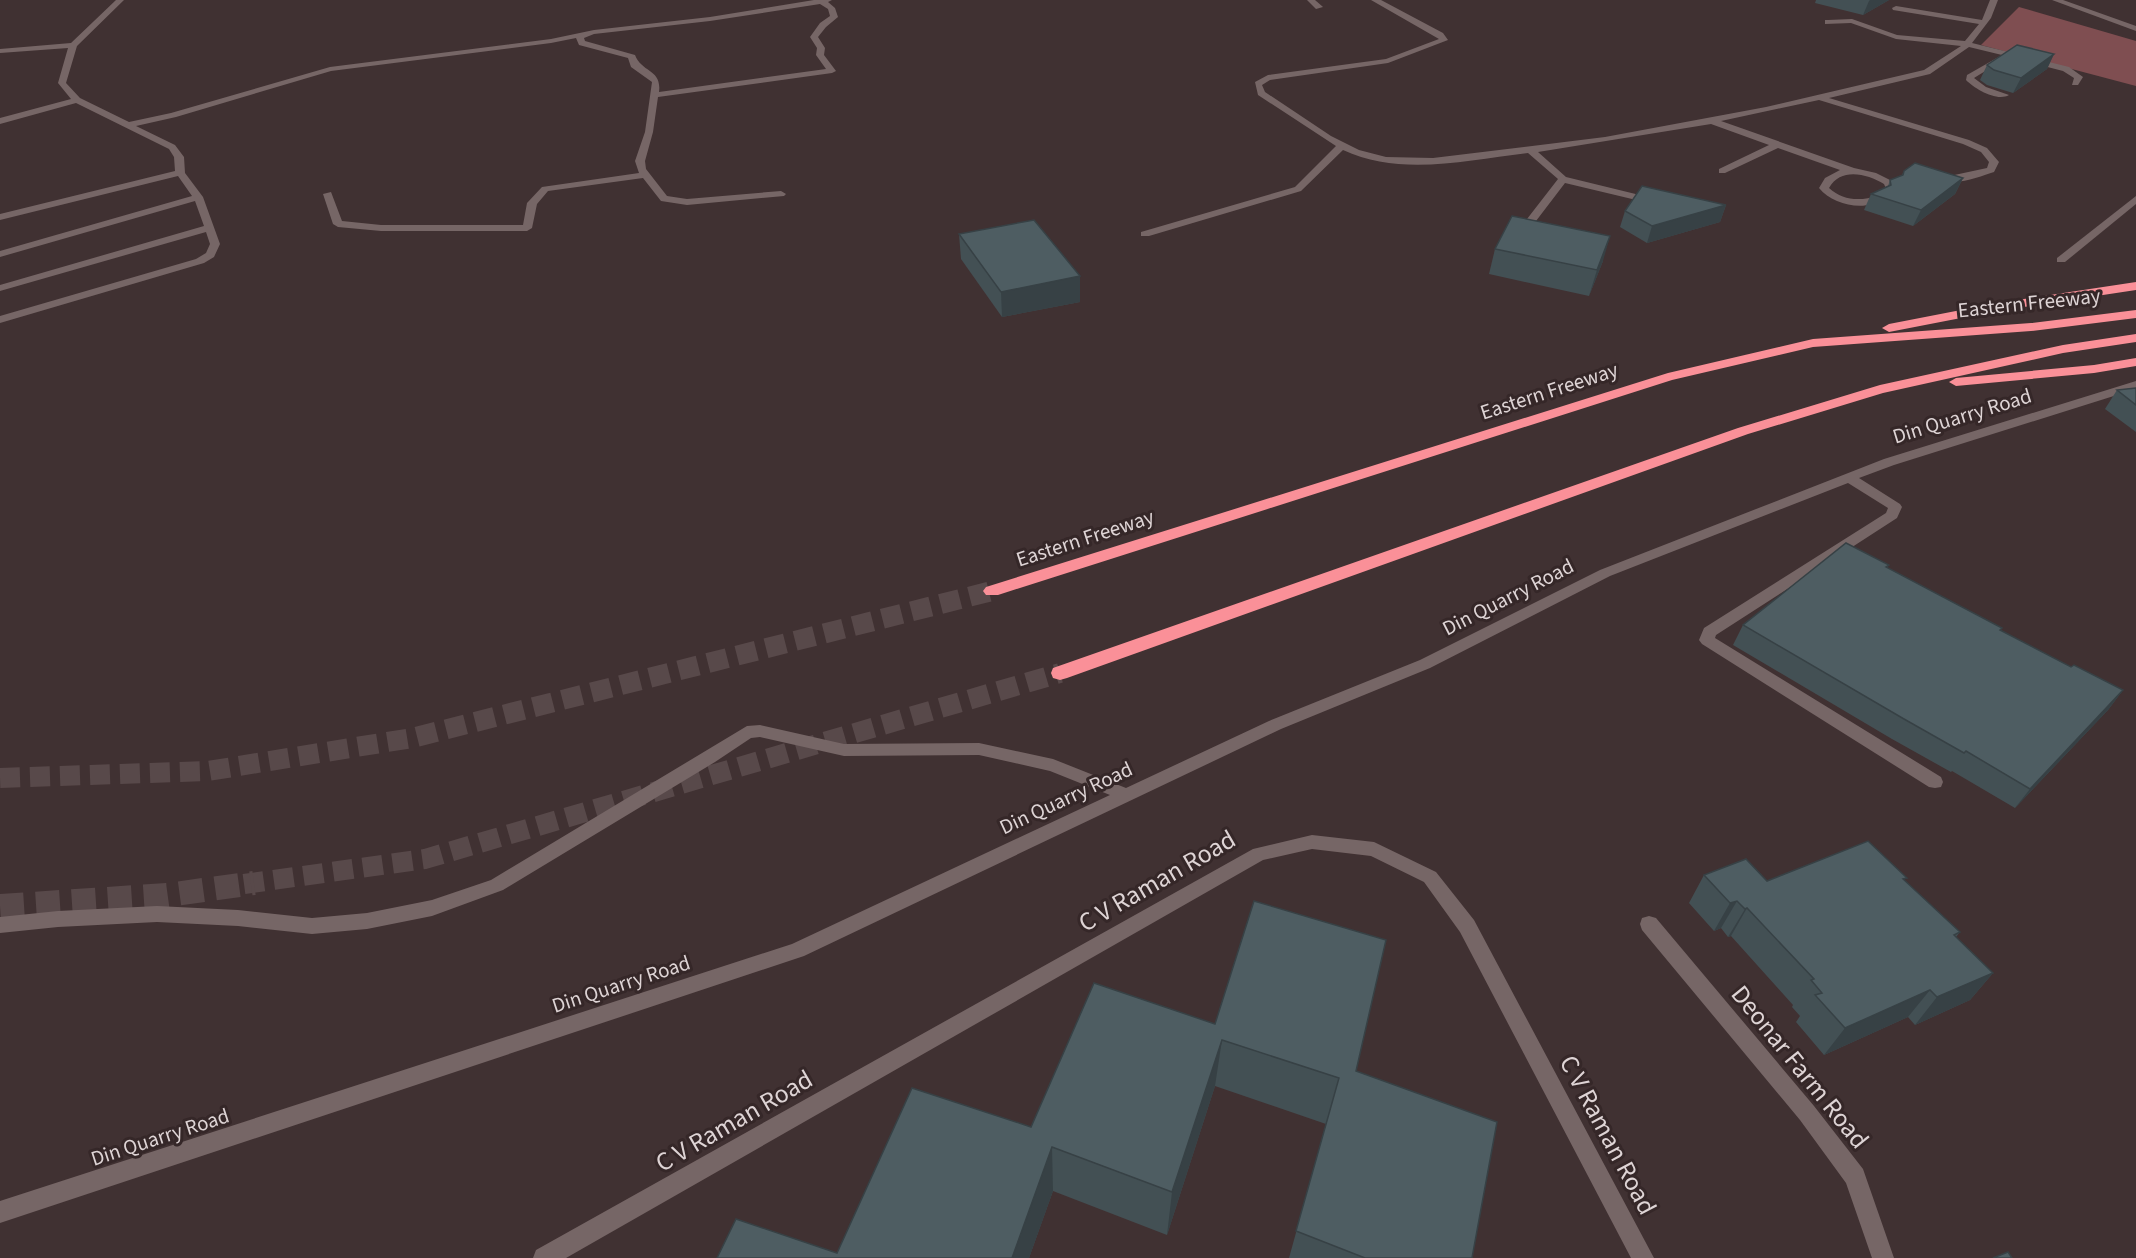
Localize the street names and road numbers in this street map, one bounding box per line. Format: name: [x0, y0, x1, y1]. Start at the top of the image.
street label: Eastern Freeway: [1956, 281, 2102, 325]
street label: Eastern Freeway: [1476, 355, 1622, 427]
street label: Din Quarry Road: [1889, 381, 2035, 451]
street label: Eastern Freeway: [1012, 502, 1158, 574]
street label: Din Quarry Road: [1437, 551, 1579, 643]
street label: Din Quarry Road: [994, 754, 1138, 842]
street label: C V Raman Road: [1071, 821, 1243, 941]
street label: Din Quarry Road: [548, 947, 694, 1021]
street label: Deonar Farm Road: [1722, 977, 1878, 1157]
street label: C V Raman Road: [1550, 1048, 1666, 1222]
street label: C V Raman Road: [648, 1061, 820, 1181]
street label: Din Quarry Road: [87, 1100, 233, 1174]

